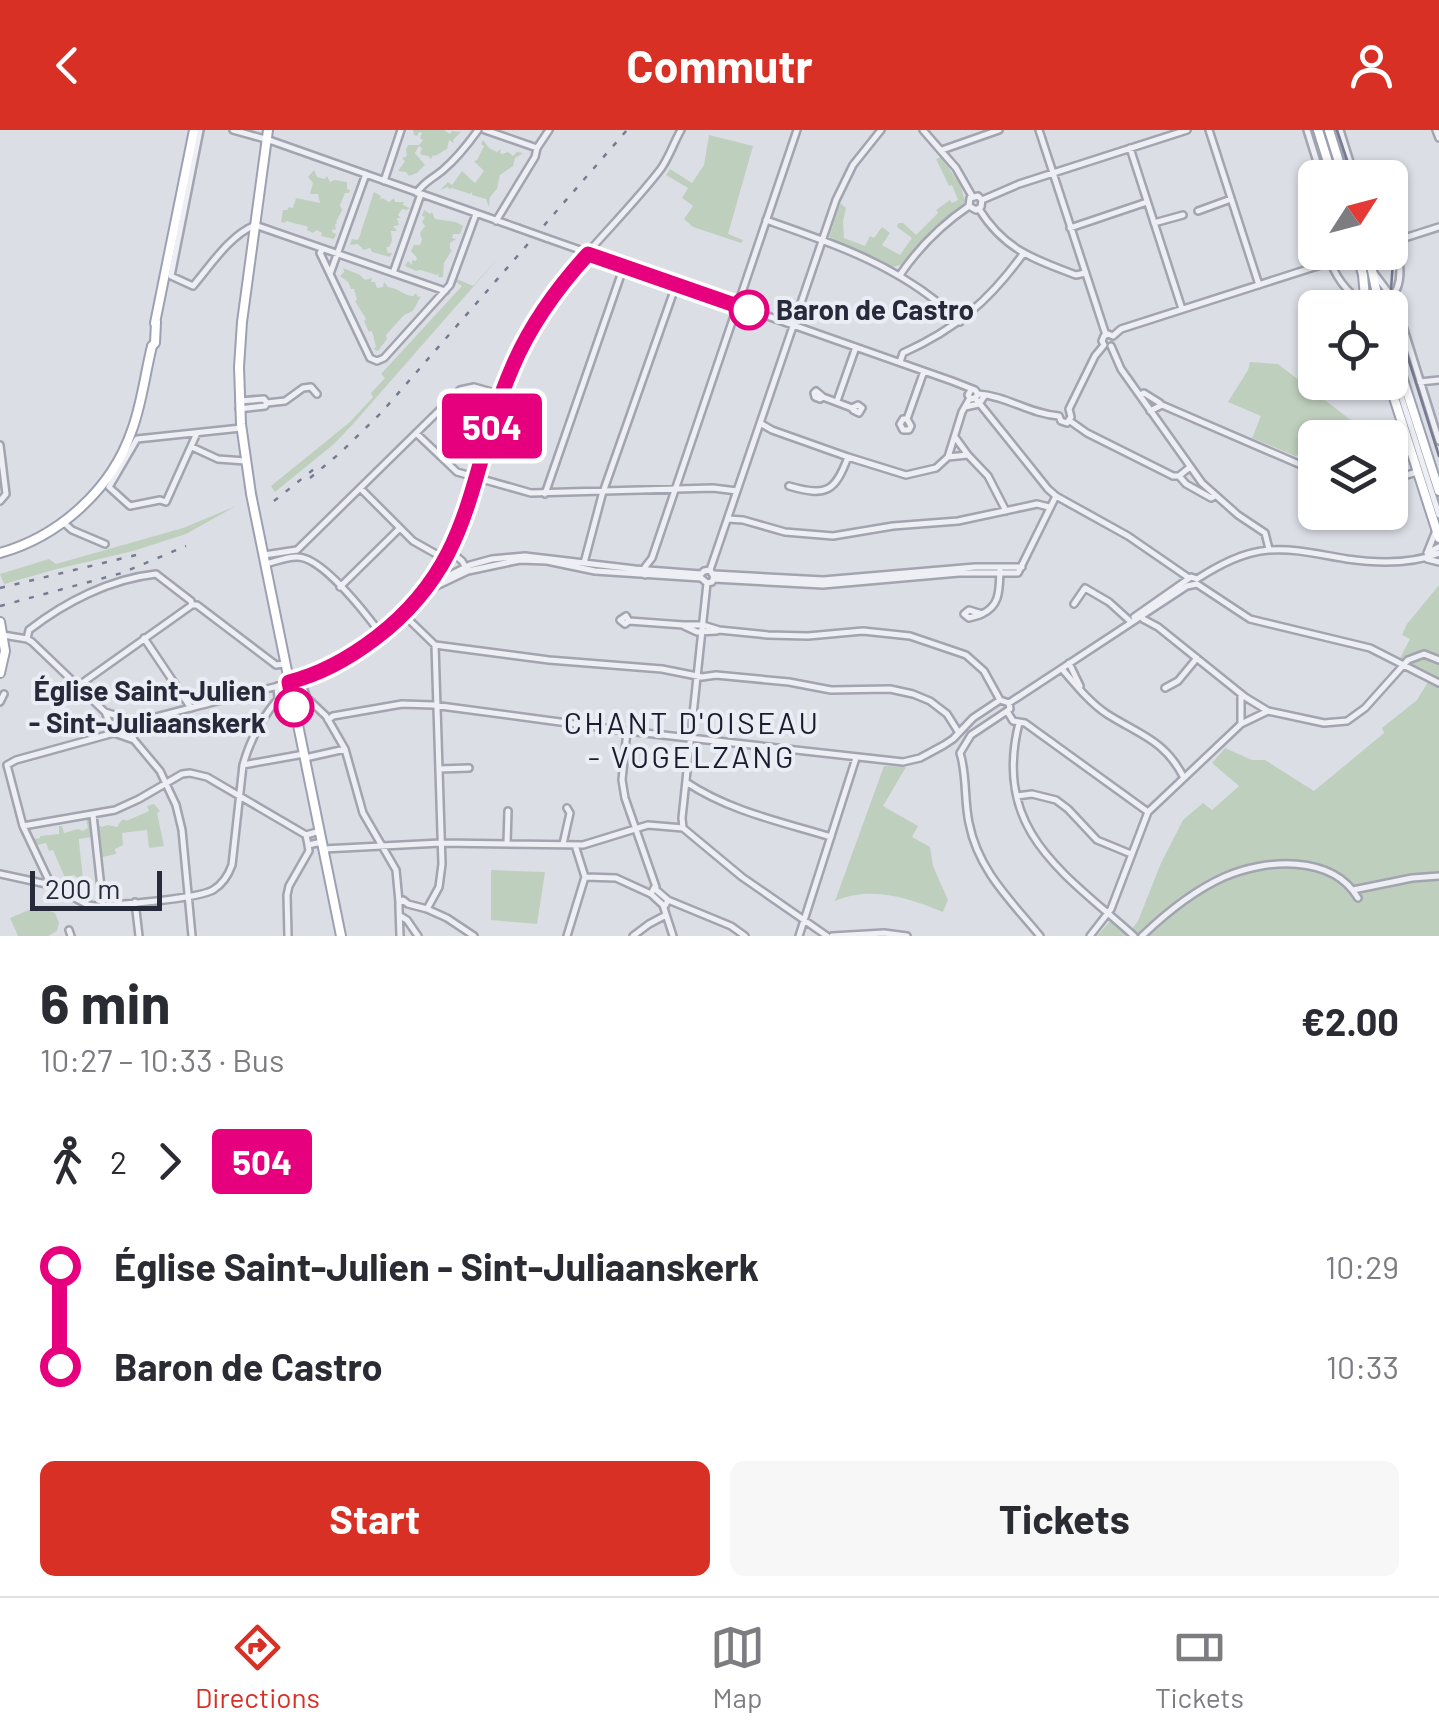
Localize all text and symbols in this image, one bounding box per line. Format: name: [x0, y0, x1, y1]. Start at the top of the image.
icon: back: [40, 38, 95, 93]
text: Commutr: [626, 38, 813, 92]
icon: person: [1344, 38, 1399, 93]
north arrow: [1298, 160, 1408, 270]
map controls: [1298, 160, 1408, 530]
button: locate: [1298, 290, 1408, 400]
marker: Baron de Castro: [730, 291, 768, 329]
place label: Baron de Castro: [776, 292, 974, 326]
line badge: 504: [434, 394, 550, 458]
text: 504: [462, 405, 522, 447]
button: layers: [1298, 420, 1408, 530]
place label: Église Saint-Julien - Sint-Juliaanskerk: [29, 673, 266, 739]
marker: Église Saint-Julien - Sint-Juliaanskerk: [275, 688, 313, 726]
district label: CHANT D'OISEAU - VOGELZANG: [564, 704, 820, 774]
scale bar: [30, 866, 162, 910]
text: 200 m: [45, 871, 120, 905]
text: 6 min: [40, 969, 171, 1035]
text: €2.00: [1301, 998, 1399, 1044]
text: 10:27 – 10:33 · Bus: [40, 1040, 284, 1078]
icon: walk: [40, 1134, 95, 1189]
icon: forward: [142, 1134, 197, 1189]
text: 504: [232, 1140, 292, 1182]
text: 2: [110, 1142, 127, 1180]
text: Église Saint-Julien - Sint-Juliaanskerk: [114, 1243, 759, 1289]
text: 10:29: [1325, 1247, 1399, 1285]
text: Baron de Castro: [114, 1343, 383, 1389]
text: 10:33: [1326, 1347, 1399, 1385]
button: Start: [40, 1461, 710, 1576]
button: Tickets: [730, 1461, 1399, 1576]
tab: Directions: [195, 1620, 320, 1714]
tab: Map: [710, 1620, 765, 1714]
tab: Tickets: [1155, 1620, 1244, 1714]

